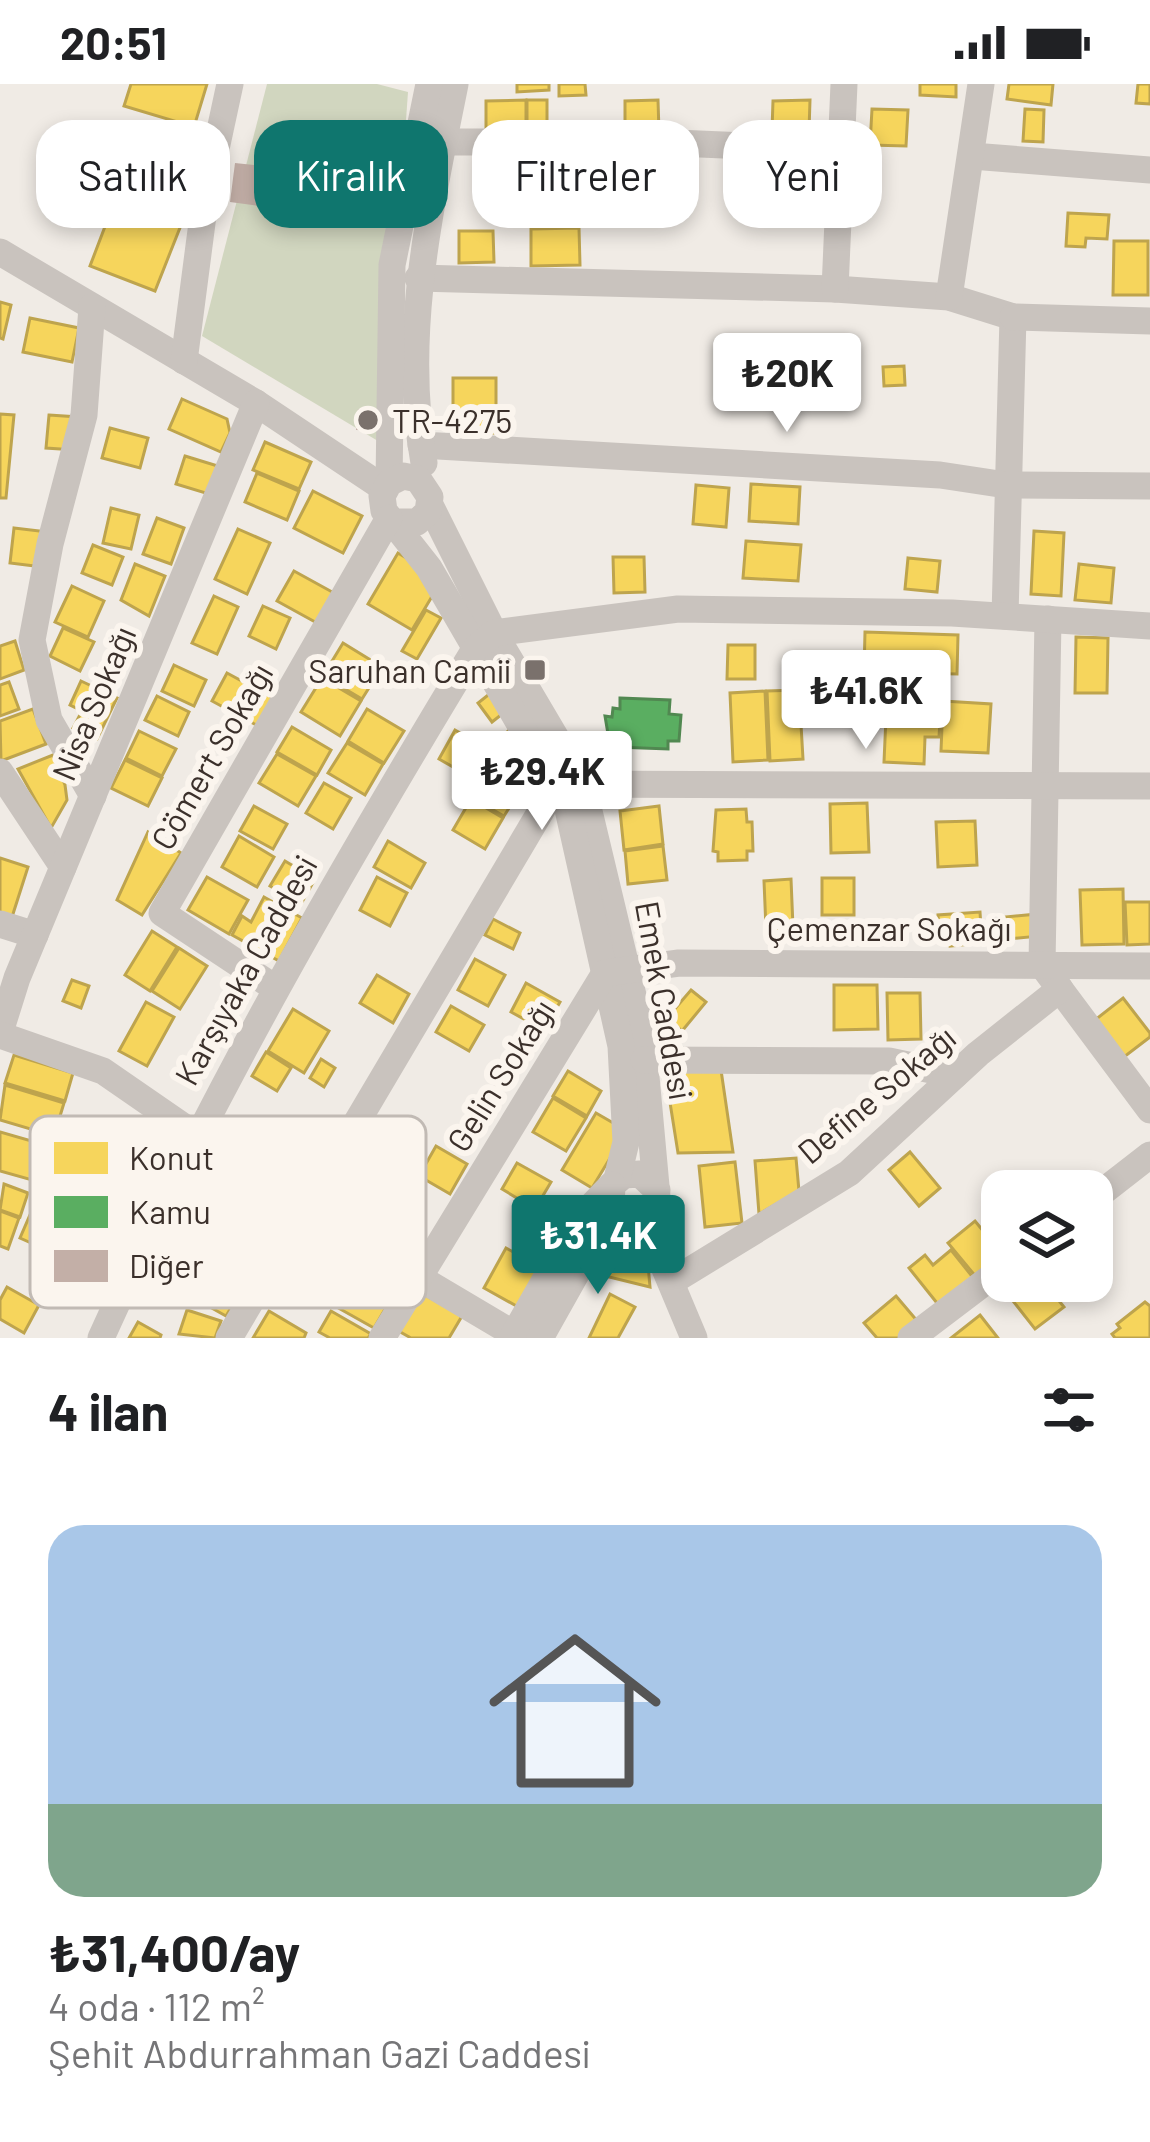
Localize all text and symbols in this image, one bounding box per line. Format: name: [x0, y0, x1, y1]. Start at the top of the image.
text: 20:51: [60, 15, 167, 69]
chip: Satılık: [36, 120, 230, 228]
chip: Kiralık: [254, 120, 448, 228]
chip: Filtreler: [472, 120, 699, 228]
chip: Yeni: [723, 120, 882, 228]
pin: ₺20K: [716, 333, 858, 435]
text: ₺20K: [740, 348, 834, 395]
place label: TR-4275: [392, 400, 512, 440]
marker: TR-4275: [355, 407, 381, 433]
street label: Nisa Sokağı: [43, 620, 143, 786]
place label: Saruhan Camii: [308, 650, 511, 690]
pin: ₺41.6K: [768, 650, 964, 752]
street label: Cömert Sokağı: [142, 656, 280, 856]
marker: Saruhan Camii: [522, 657, 548, 683]
text: ₺41.6K: [809, 665, 923, 712]
pin: ₺29.4K: [444, 731, 640, 833]
text: ₺29.4K: [479, 746, 605, 793]
street label: Karşıyaka Caddesi: [165, 848, 325, 1092]
street label: Emek Caddesi: [628, 898, 702, 1102]
street label: Çemenzar Sokağı: [766, 908, 1012, 948]
street label: Gelin Sokağı: [438, 992, 562, 1158]
street label: Define Sokağı: [789, 1017, 963, 1171]
legend: [30, 1116, 426, 1308]
text: Konut: [129, 1137, 214, 1177]
map controls: [981, 1170, 1113, 1302]
button: layers: [981, 1170, 1113, 1302]
text: Kamu: [129, 1191, 211, 1231]
pin: ₺31.4K: [500, 1195, 696, 1297]
text: ₺31.4K: [539, 1210, 657, 1257]
text: Diğer: [129, 1245, 204, 1285]
icon: filters: [1036, 1377, 1102, 1443]
text: 4 ilan: [48, 1380, 168, 1441]
icon: home: [467, 1603, 683, 1819]
text: ₺31,400/ay: [48, 1921, 300, 1982]
text: 4 oda · 112 m²: [48, 1982, 265, 2029]
text: Şehit Abdurrahman Gazi Caddesi: [48, 2029, 590, 2076]

